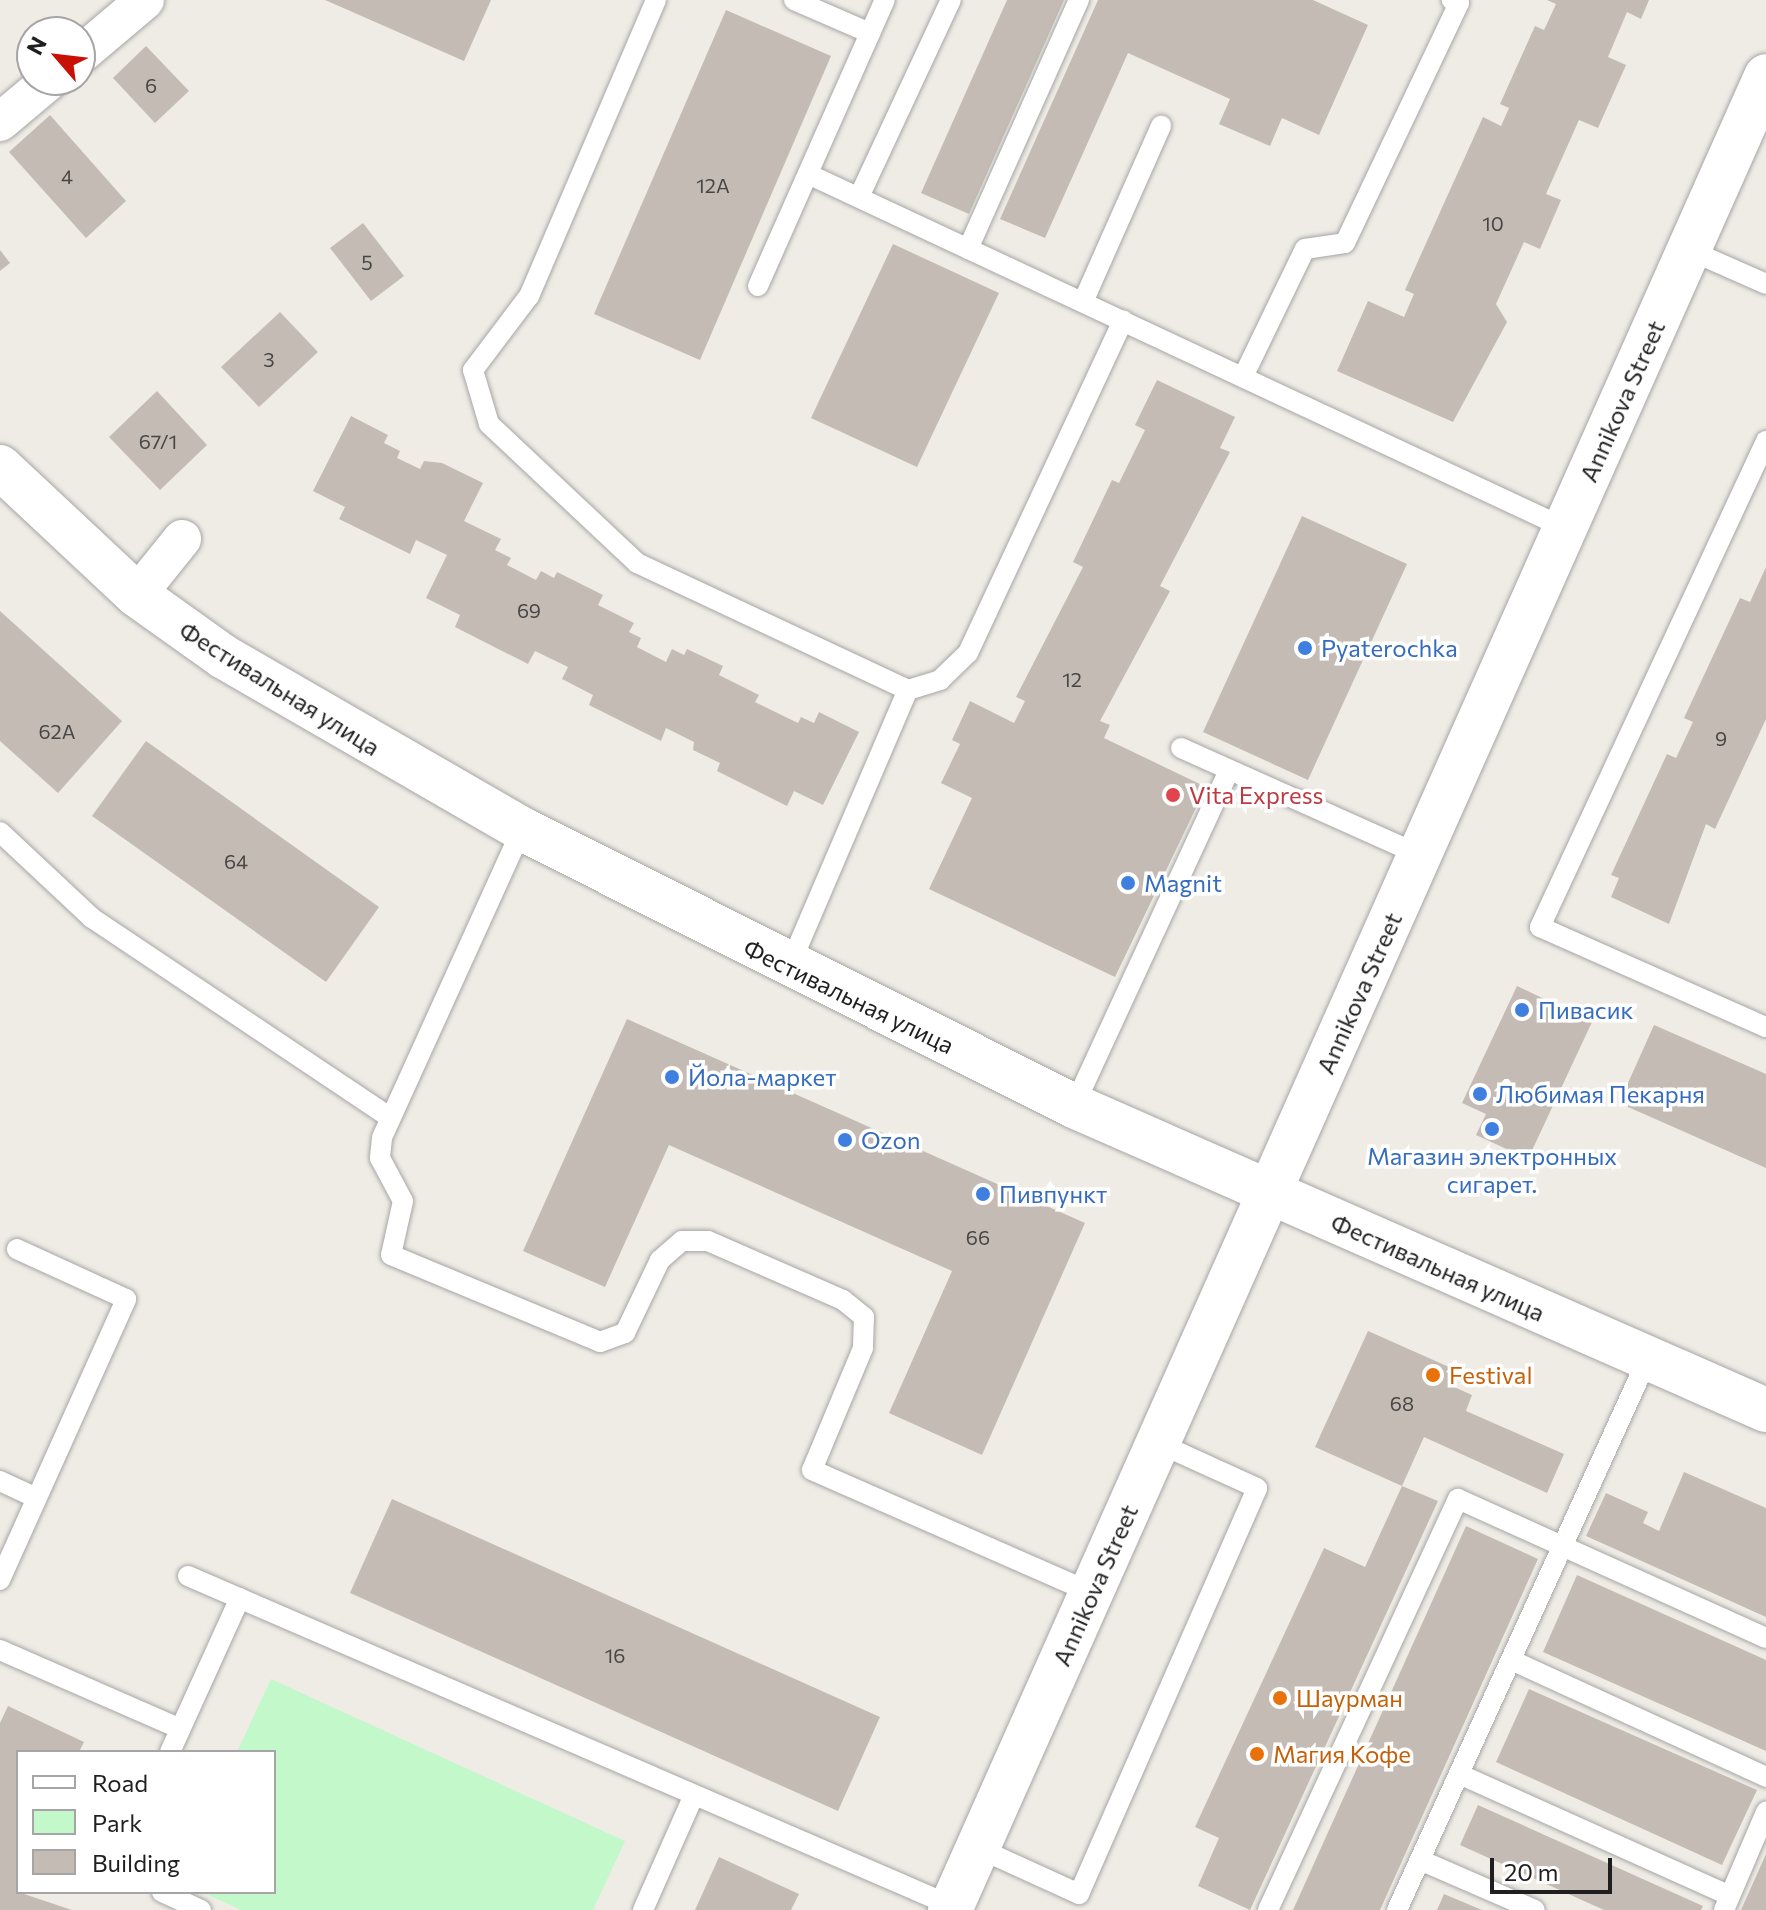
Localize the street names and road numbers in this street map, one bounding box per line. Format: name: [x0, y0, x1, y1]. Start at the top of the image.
street label: Annikova Street: [1574, 316, 1670, 486]
street label: Фестивальная улица: [175, 615, 385, 761]
street label: Annikova Street: [1311, 908, 1407, 1078]
street label: Фестивальная улица: [739, 933, 959, 1059]
street label: Фестивальная улица: [1327, 1207, 1549, 1327]
street label: Annikova Street: [1047, 1500, 1143, 1670]

